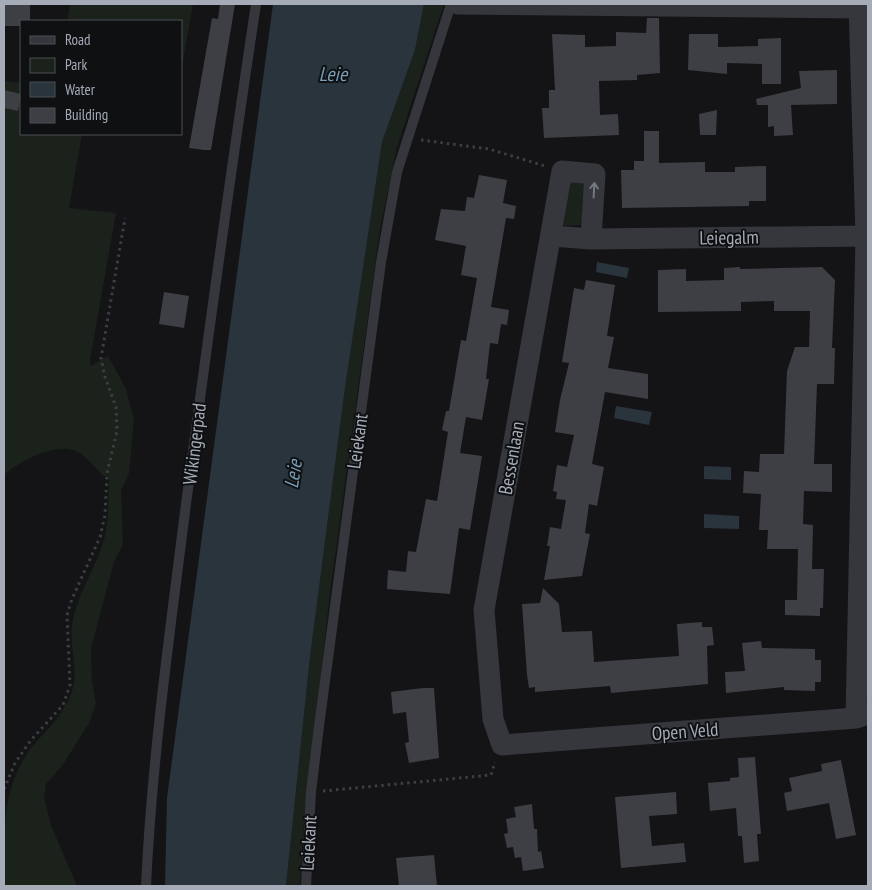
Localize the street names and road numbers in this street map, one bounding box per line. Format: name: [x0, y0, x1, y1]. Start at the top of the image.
street label: Leiegalm: [699, 224, 759, 250]
street label: Wikingerpad: [177, 402, 211, 486]
street label: Leiekant: [341, 411, 373, 470]
street label: Bessenlaan: [493, 420, 529, 496]
street label: Open Veld: [651, 717, 719, 745]
street label: Leiekant: [295, 814, 321, 871]

